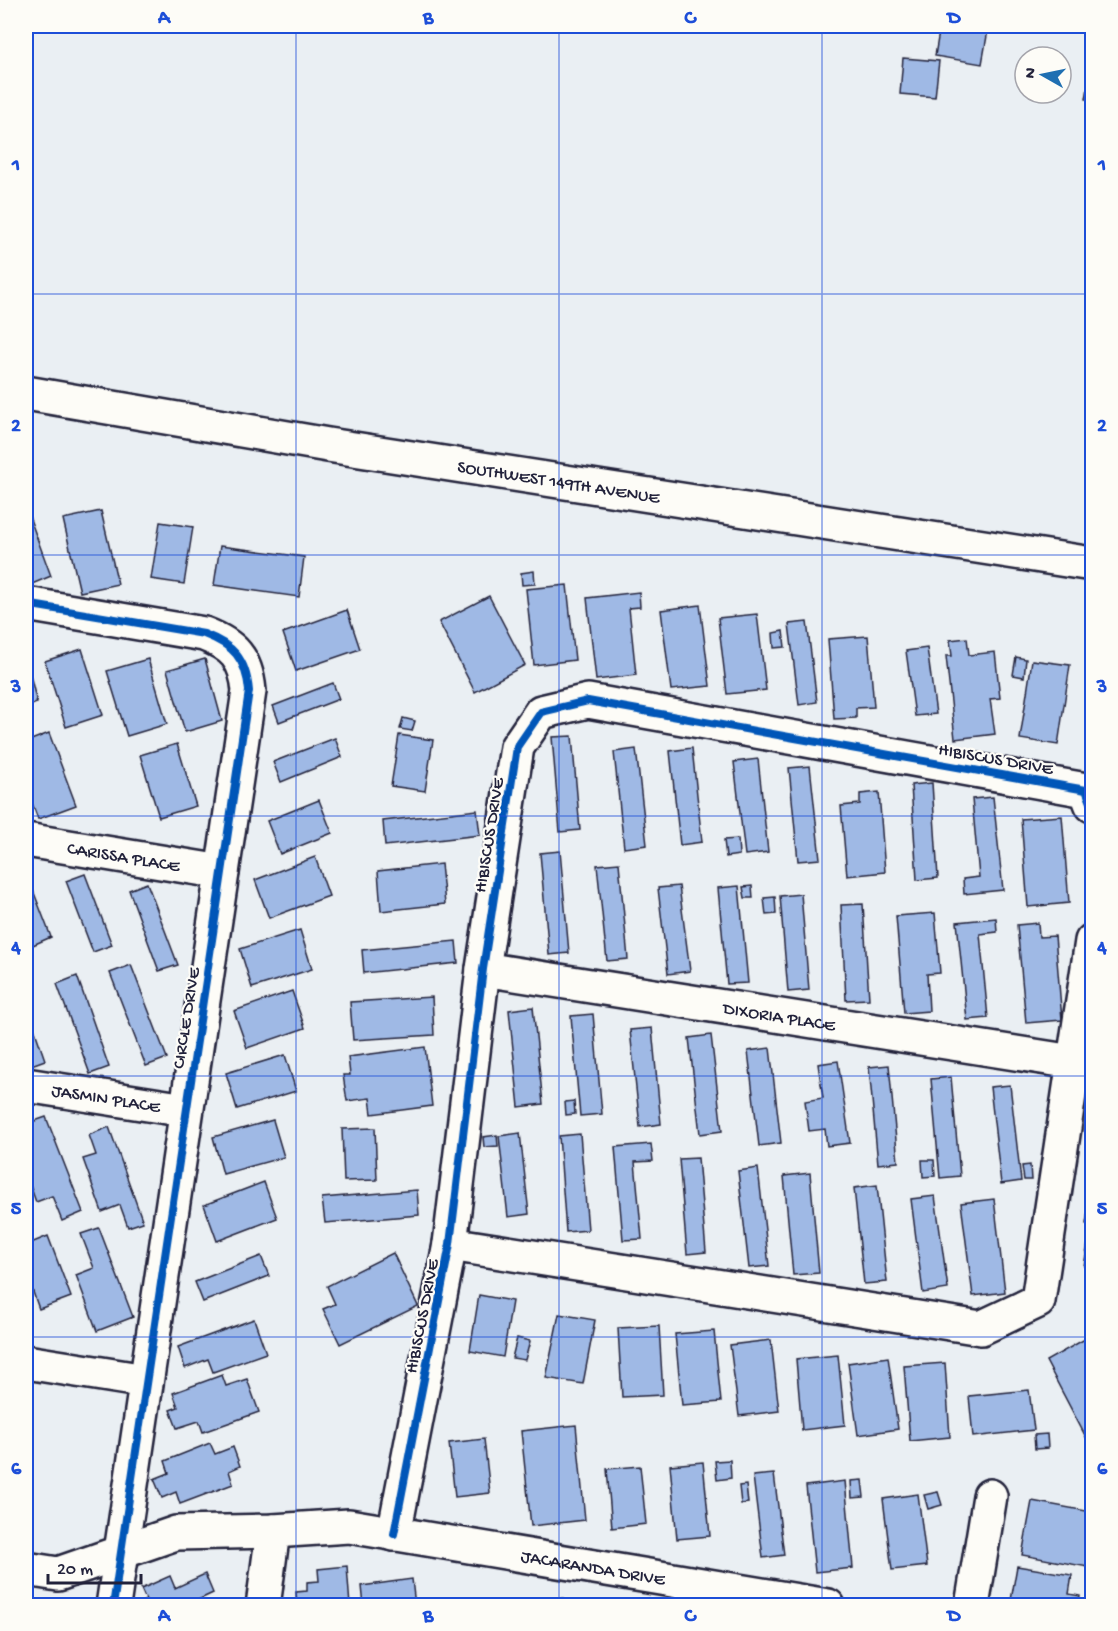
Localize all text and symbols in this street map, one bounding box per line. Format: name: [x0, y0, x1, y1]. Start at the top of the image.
text: A: [157, 8, 172, 31]
text: B: [422, 8, 434, 31]
text: C: [684, 8, 698, 31]
text: D: [945, 8, 961, 31]
north arrow: [1013, 45, 1073, 105]
text: N: [1021, 66, 1042, 80]
text: 1: [11, 155, 20, 178]
text: 1: [1097, 155, 1106, 178]
text: 2: [11, 416, 21, 439]
text: 2: [1097, 416, 1107, 439]
street label: SOUTHWEST 149TH AVENUE: [456, 457, 662, 510]
text: 3: [10, 677, 21, 700]
text: 3: [1096, 677, 1107, 700]
street label: HIBISCUS DRIVE: [937, 740, 1055, 781]
street label: HIBISCUS DRIVE: [471, 776, 510, 894]
street label: CARISSA PLACE: [65, 839, 182, 878]
text: 4: [10, 938, 21, 961]
text: 4: [1096, 938, 1107, 961]
street label: CIRCLE DRIVE: [169, 966, 206, 1070]
street label: DIXORIA PLACE: [720, 999, 837, 1037]
street label: JASMIN PLACE: [50, 1081, 162, 1119]
text: 5: [11, 1199, 22, 1222]
text: 5: [1097, 1199, 1108, 1222]
street label: HIBISCUS DRIVE: [402, 1257, 445, 1375]
text: 6: [11, 1459, 22, 1482]
text: 6: [1097, 1459, 1108, 1482]
scale bar: [48, 1547, 141, 1585]
street label: JACARANDA DRIVE: [519, 1547, 667, 1592]
text: 20 m: [57, 1560, 93, 1581]
text: A: [157, 1606, 172, 1629]
text: B: [422, 1606, 434, 1629]
text: C: [684, 1606, 698, 1629]
text: D: [945, 1606, 961, 1629]

